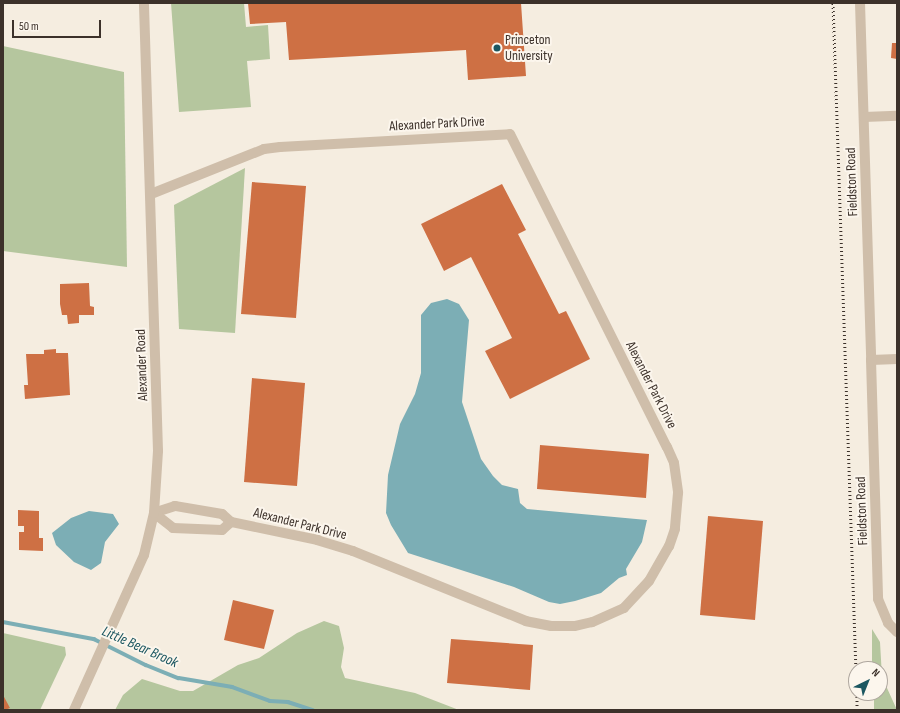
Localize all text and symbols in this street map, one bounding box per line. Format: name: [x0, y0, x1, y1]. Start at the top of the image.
scale bar: [14, 12, 103, 38]
text: 50 m: [19, 19, 39, 34]
place label: Princeton University: [505, 32, 553, 64]
marker: Princeton University: [492, 43, 502, 53]
street label: Alexander Park Drive: [389, 113, 485, 135]
street label: Fieldston Road: [842, 147, 862, 217]
street label: Alexander Road: [132, 329, 152, 401]
street label: Alexander Park Drive: [622, 339, 680, 431]
street label: Fieldston Road: [852, 476, 872, 546]
street label: Alexander Park Drive: [252, 504, 348, 544]
water label: Little Bear Brook: [99, 622, 181, 672]
north arrow: [848, 661, 888, 701]
text: N: [869, 666, 882, 679]

